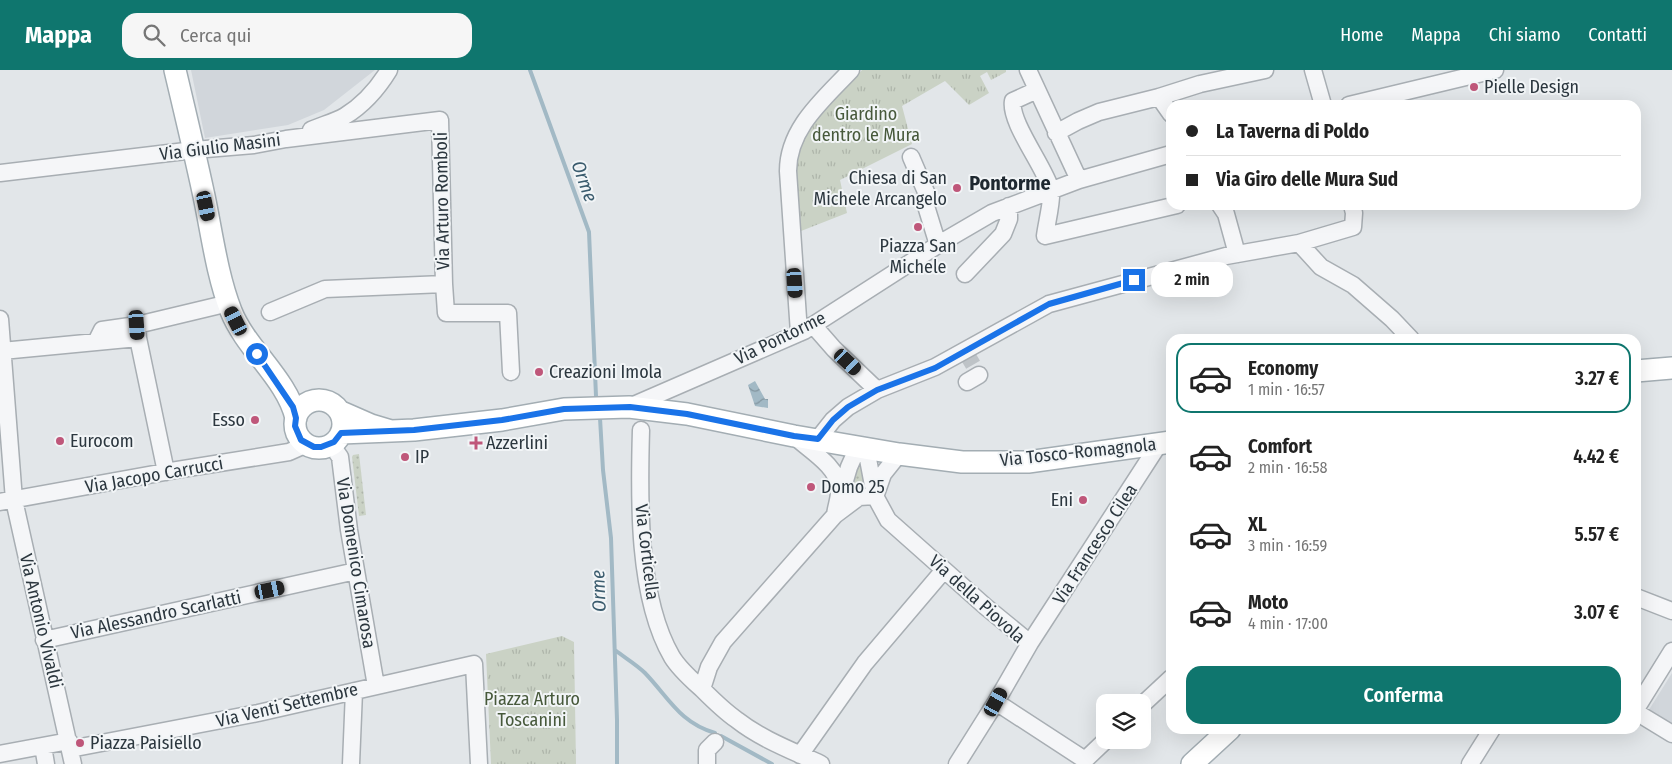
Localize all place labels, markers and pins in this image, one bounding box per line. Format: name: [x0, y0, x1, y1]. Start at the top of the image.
place label: Pielle Design: [1484, 76, 1579, 98]
marker: Pielle Design: [1468, 81, 1480, 93]
place label: Chiesa di San Michele Arcangelo: [814, 167, 947, 210]
marker: Chiesa di San Michele Arcangelo: [951, 182, 963, 194]
marker: Piazza San Michele: [912, 221, 924, 233]
place label: Piazza San Michele: [879, 235, 957, 278]
place label: Creazioni Imola: [549, 361, 662, 383]
marker: Creazioni Imola: [533, 366, 545, 378]
place label: Esso: [212, 409, 245, 431]
marker: Esso: [249, 414, 261, 426]
place label: Eurocom: [70, 430, 134, 452]
place label: Azzerlini: [486, 432, 548, 454]
marker: Eurocom: [54, 435, 66, 447]
marker: Azzerlini: [470, 437, 482, 449]
place label: IP: [415, 446, 429, 468]
marker: IP: [399, 451, 411, 463]
place label: Domo 25: [821, 476, 885, 498]
marker: Domo 25: [805, 481, 817, 493]
place label: Eni: [1051, 489, 1073, 511]
marker: Eni: [1077, 494, 1089, 506]
place label: Piazza Paisiello: [90, 732, 202, 754]
marker: Piazza Paisiello: [74, 737, 86, 749]

